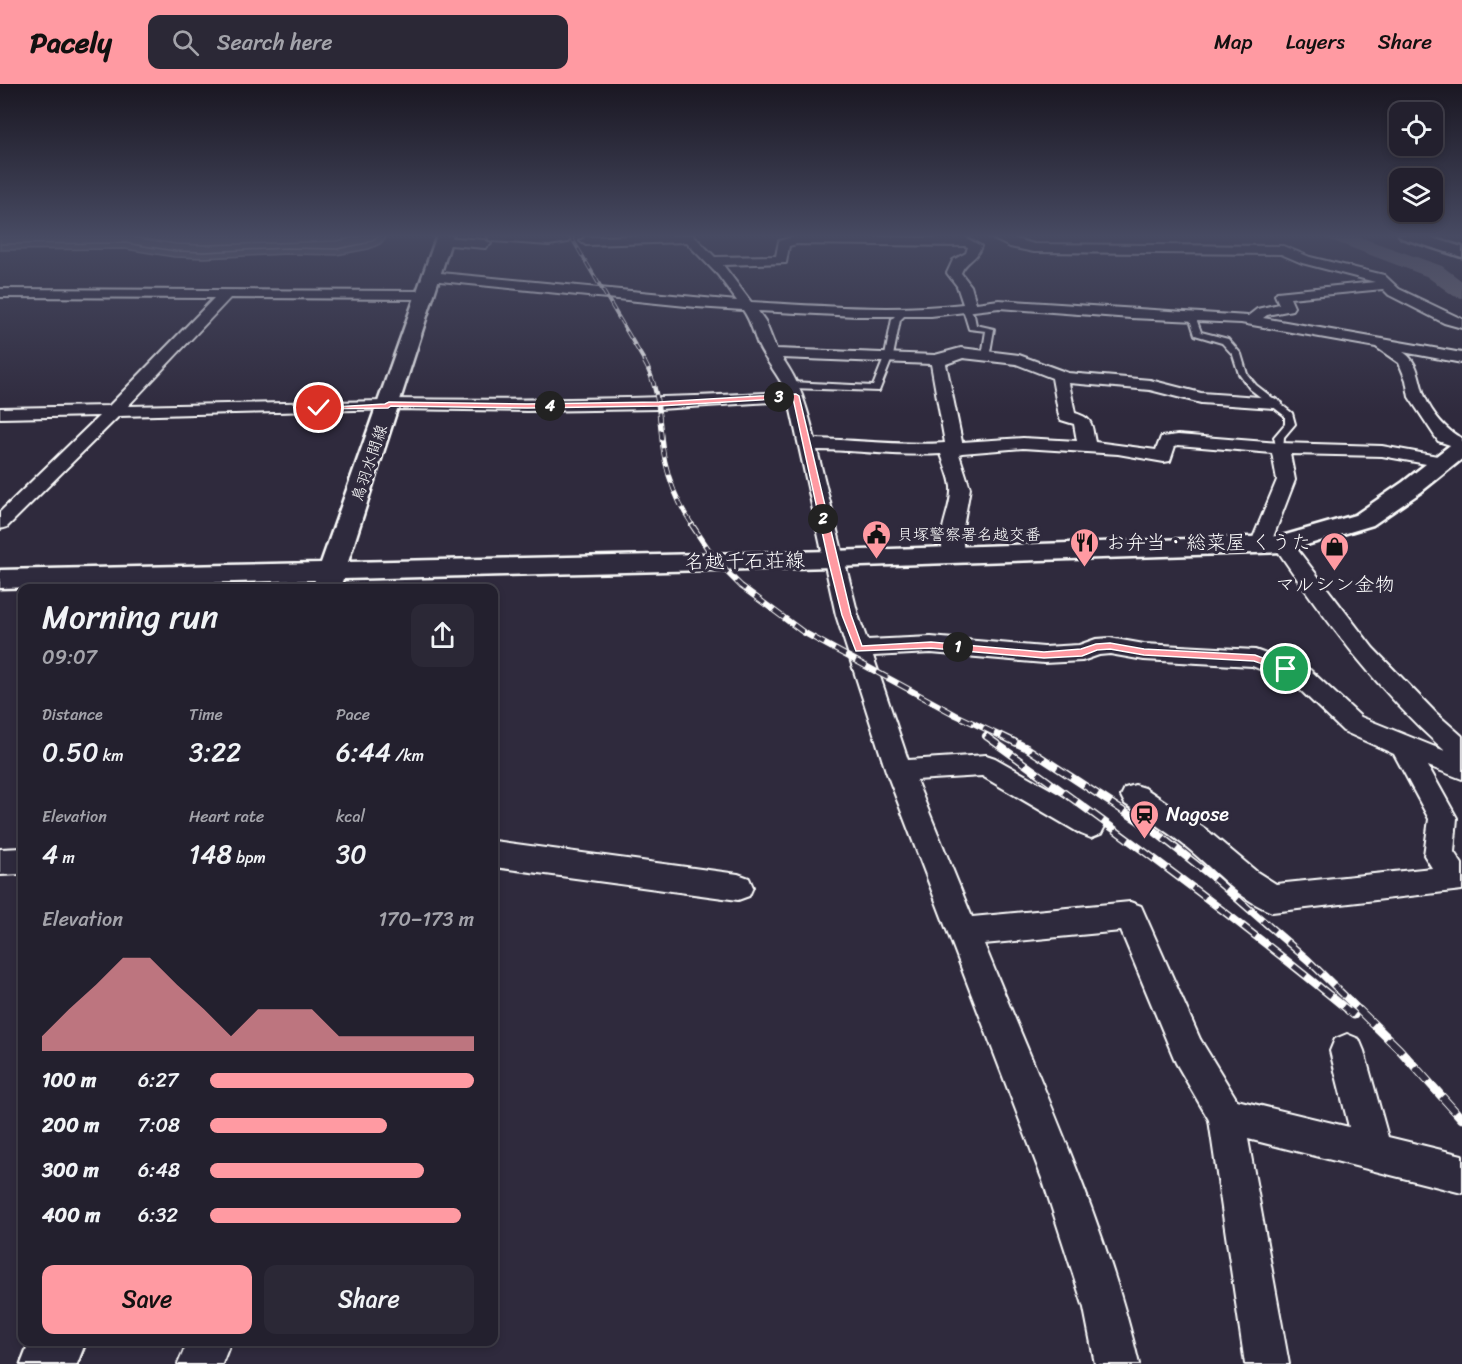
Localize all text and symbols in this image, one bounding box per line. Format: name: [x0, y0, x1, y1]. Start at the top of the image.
search box: [148, 15, 568, 69]
text: Pacely: [30, 18, 112, 67]
text: Search here: [217, 23, 333, 62]
text: Map: [1214, 23, 1253, 61]
text: Layers: [1286, 23, 1345, 61]
text: Share: [1378, 23, 1432, 61]
icon: search: [169, 26, 202, 59]
map controls: [1389, 102, 1443, 222]
button: locate: [1389, 102, 1443, 156]
button: layers: [1389, 168, 1443, 222]
pin: [293, 382, 344, 433]
pin: 3: [764, 382, 794, 412]
text: 3: [775, 382, 783, 411]
icon: check: [302, 391, 335, 424]
pin: 4: [535, 391, 565, 421]
text: 4: [545, 391, 555, 420]
street label: 鳥羽水間線: [342, 420, 396, 506]
pin: 2: [808, 504, 838, 534]
text: 2: [818, 504, 828, 533]
public building icon: 貝塚警察署名越交番: [860, 518, 892, 560]
place label: 貝塚警察署名越交番: [897, 520, 1041, 549]
place label: お弁当・総菜屋 くうた: [1106, 525, 1311, 560]
restaurant icon: お弁当・総菜屋 くうた: [1069, 526, 1101, 568]
shop icon: マルシン金物: [1319, 530, 1351, 572]
street label: 名越千石荘線: [685, 542, 805, 580]
place label: マルシン金物: [1275, 567, 1395, 602]
text: Morning run: [42, 588, 218, 646]
button: share: [411, 604, 474, 667]
pin: 1: [943, 632, 973, 662]
text: 1: [955, 632, 961, 661]
text: 09:07: [42, 640, 97, 675]
pin: [1260, 643, 1311, 694]
icon: arrive: [1269, 652, 1302, 685]
text: Distance: [42, 700, 103, 729]
text: Time: [189, 700, 223, 729]
text: Pace: [336, 700, 370, 729]
text: 0.50: [42, 729, 99, 775]
text: 3:22: [189, 729, 241, 775]
text: 6:44: [336, 729, 391, 775]
text: km: [99, 741, 124, 770]
text: /km: [391, 741, 424, 770]
place label: Nagose: [1166, 797, 1229, 832]
station icon: Nagose: [1129, 798, 1161, 840]
text: Elevation: [42, 802, 107, 831]
text: Heart rate: [189, 802, 264, 831]
text: kcal: [336, 802, 365, 831]
text: 4: [42, 831, 58, 877]
text: 148: [189, 831, 232, 877]
text: 30: [336, 831, 367, 877]
text: m: [58, 843, 75, 872]
text: bpm: [232, 843, 266, 872]
text: Elevation: [42, 902, 123, 937]
text: 170–173 m: [378, 902, 474, 937]
text: 100 m: [42, 1063, 96, 1098]
text: 6:27: [138, 1063, 178, 1098]
text: 200 m: [42, 1108, 99, 1143]
text: 7:08: [138, 1108, 180, 1143]
text: 300 m: [42, 1153, 99, 1188]
text: 6:48: [138, 1153, 180, 1188]
text: 400 m: [42, 1198, 100, 1233]
text: 6:32: [138, 1198, 178, 1233]
button: Save: [42, 1265, 252, 1334]
button: Share: [264, 1265, 474, 1334]

